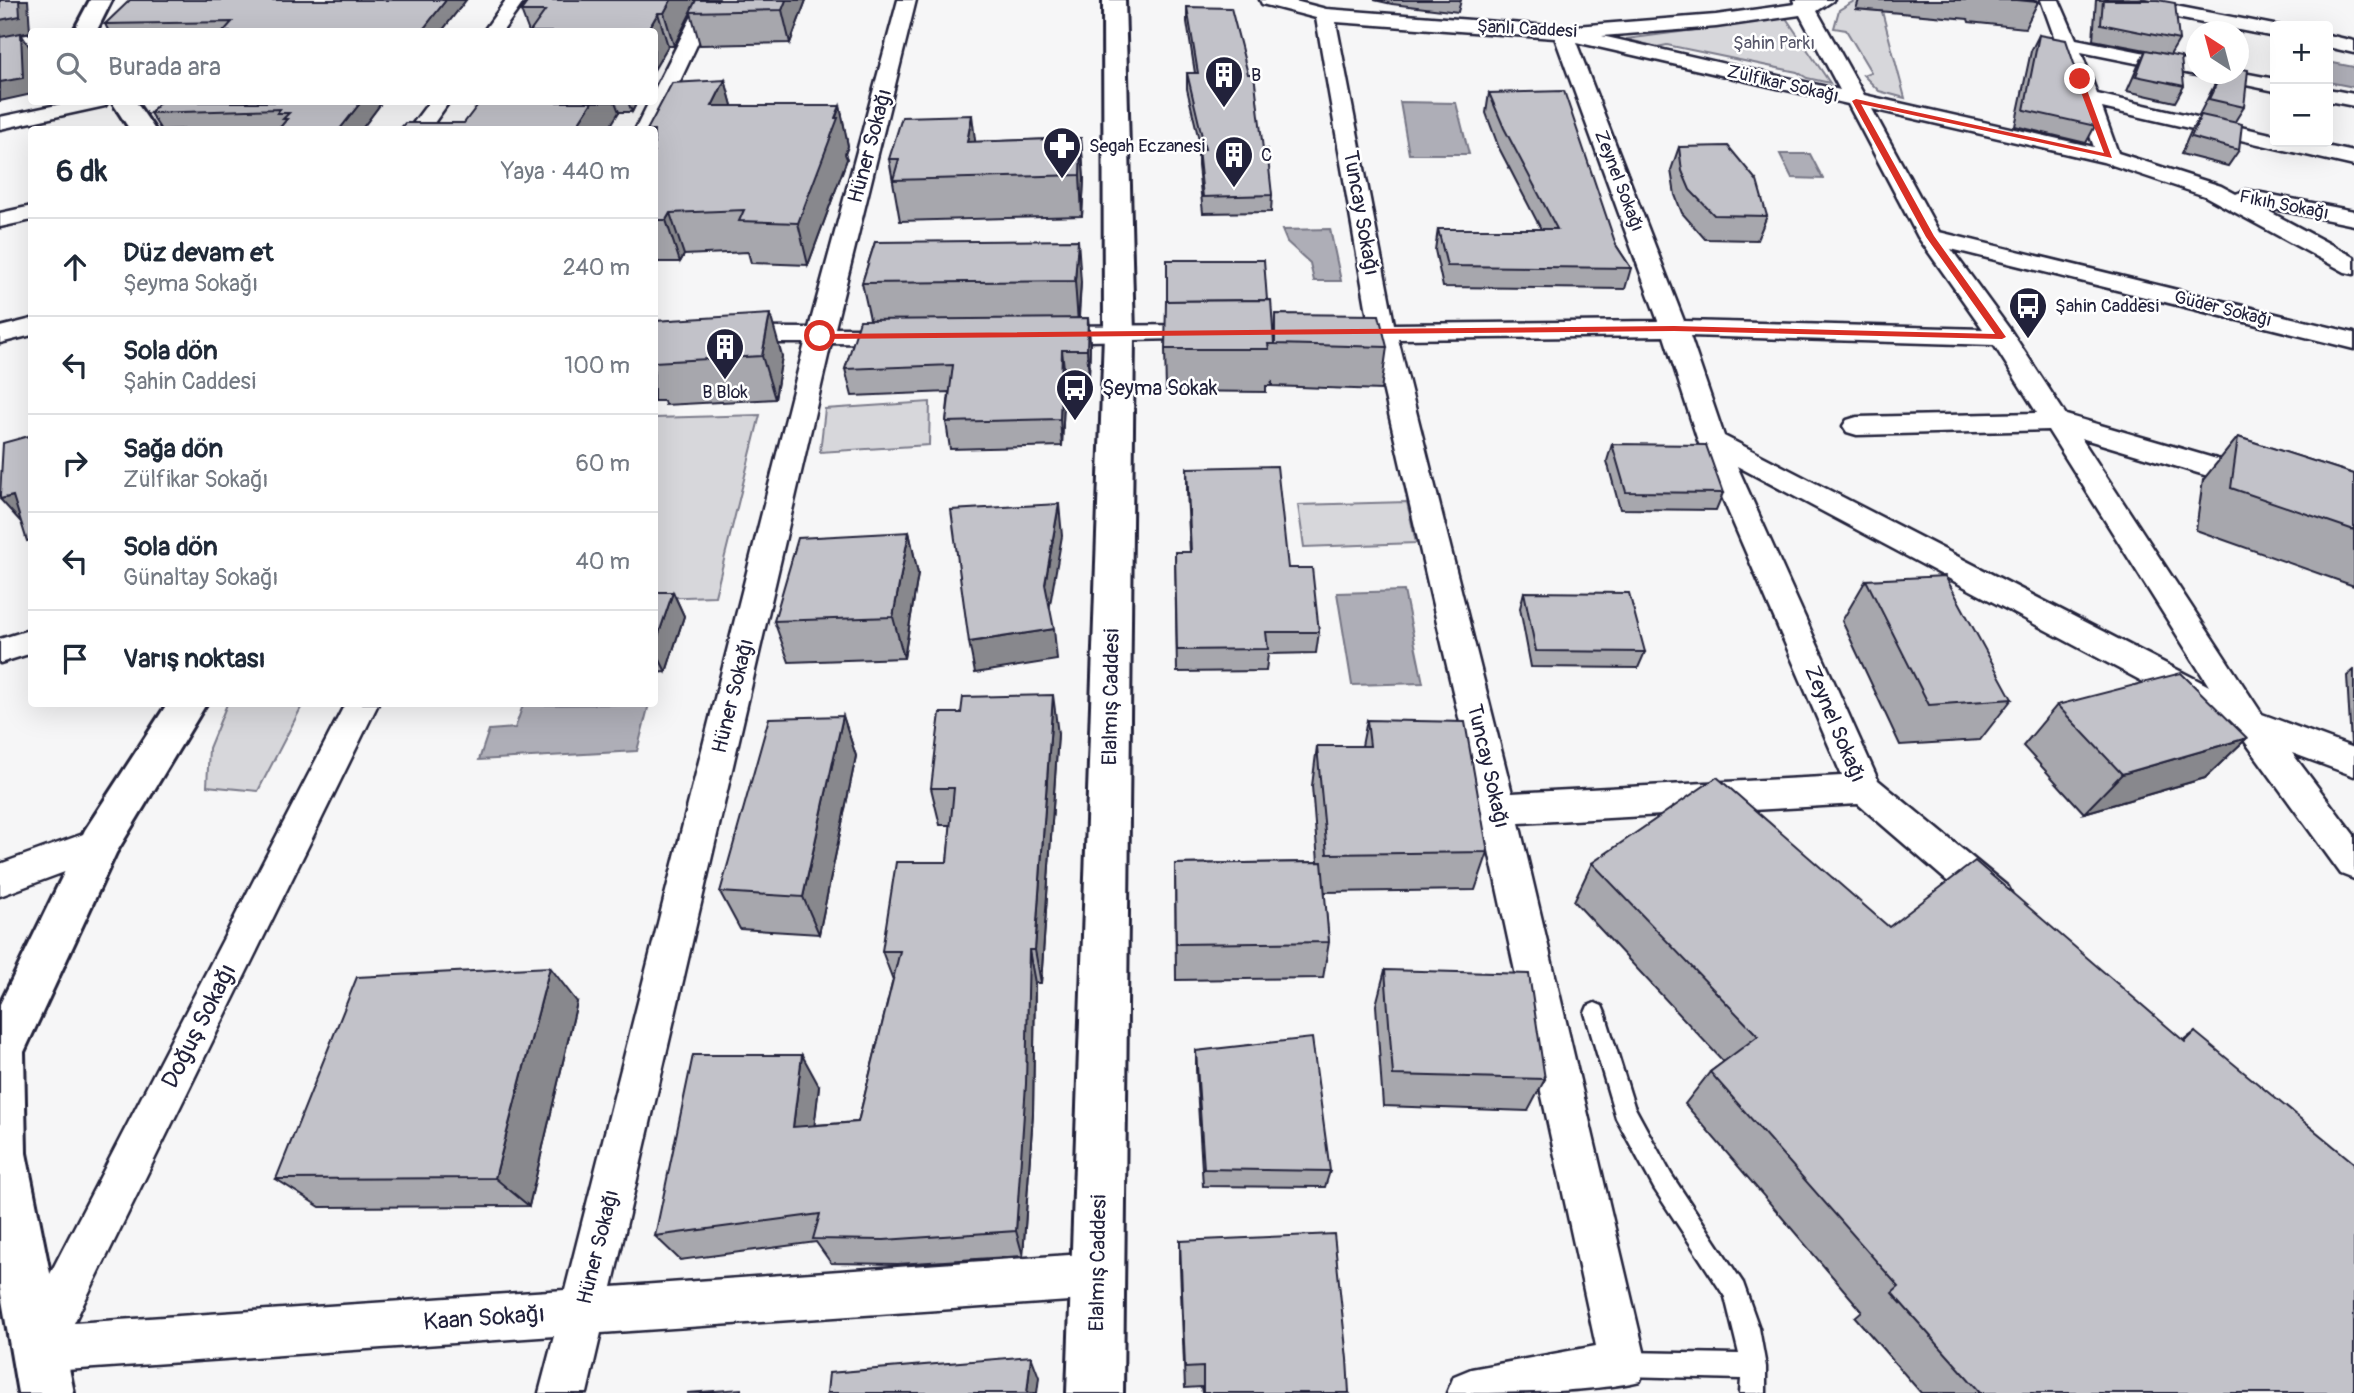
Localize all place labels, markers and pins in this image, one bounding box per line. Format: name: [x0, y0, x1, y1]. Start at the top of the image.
building icon: B: [1203, 54, 1245, 109]
place label: B: [1251, 64, 1261, 87]
pharmacy icon: Segah Eczanesi: [1041, 125, 1083, 180]
building icon: C: [1213, 134, 1255, 189]
place label: Segah Eczanesi: [1089, 135, 1205, 158]
place label: C: [1261, 144, 1272, 167]
bus stop icon: Şahin Caddesi: [2007, 285, 2049, 340]
place label: Şahin Caddesi: [2055, 295, 2159, 318]
building icon: B Blok: [704, 326, 746, 381]
bus stop icon: Şeyma Sokak: [1054, 367, 1096, 422]
place label: Şeyma Sokak: [1102, 375, 1218, 402]
place label: B Blok: [702, 381, 748, 404]

